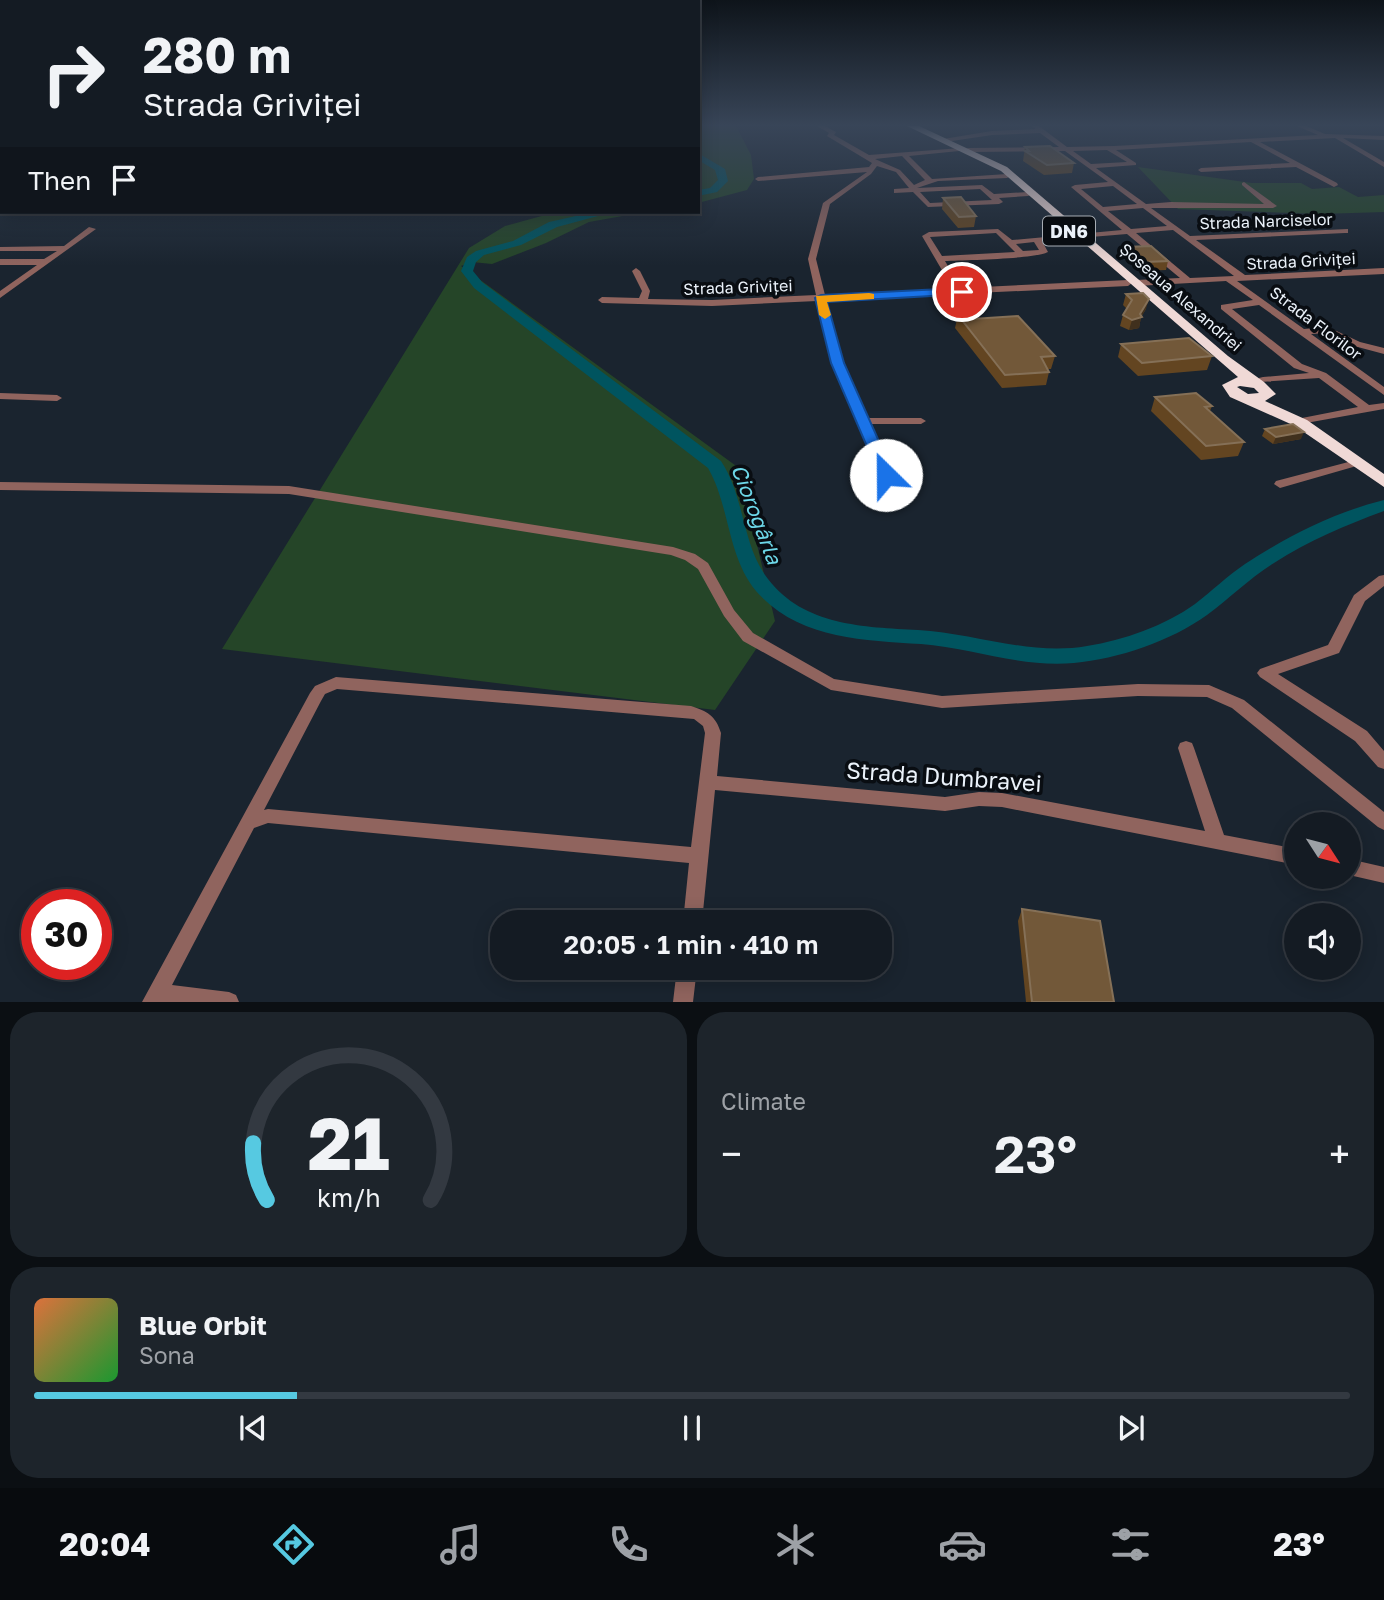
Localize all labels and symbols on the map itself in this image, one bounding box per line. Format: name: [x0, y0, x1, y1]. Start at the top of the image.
street label: Strada Narciselor: [1199, 209, 1333, 233]
road number: DN6: [1043, 216, 1095, 246]
street label: Șoseaua Alexandriei: [1116, 239, 1246, 355]
street label: Strada Griviței: [1246, 248, 1356, 274]
pin: [932, 262, 992, 322]
street label: Strada Griviței: [683, 275, 793, 299]
street label: Strada Florilor: [1266, 282, 1366, 364]
position arrow: [849, 438, 923, 512]
water label: Ciorogârla: [726, 460, 788, 569]
street label: Strada Dumbravei: [845, 755, 1043, 797]
north arrow: [1284, 812, 1362, 889]
speed limit sign: 30: [21, 889, 112, 980]

